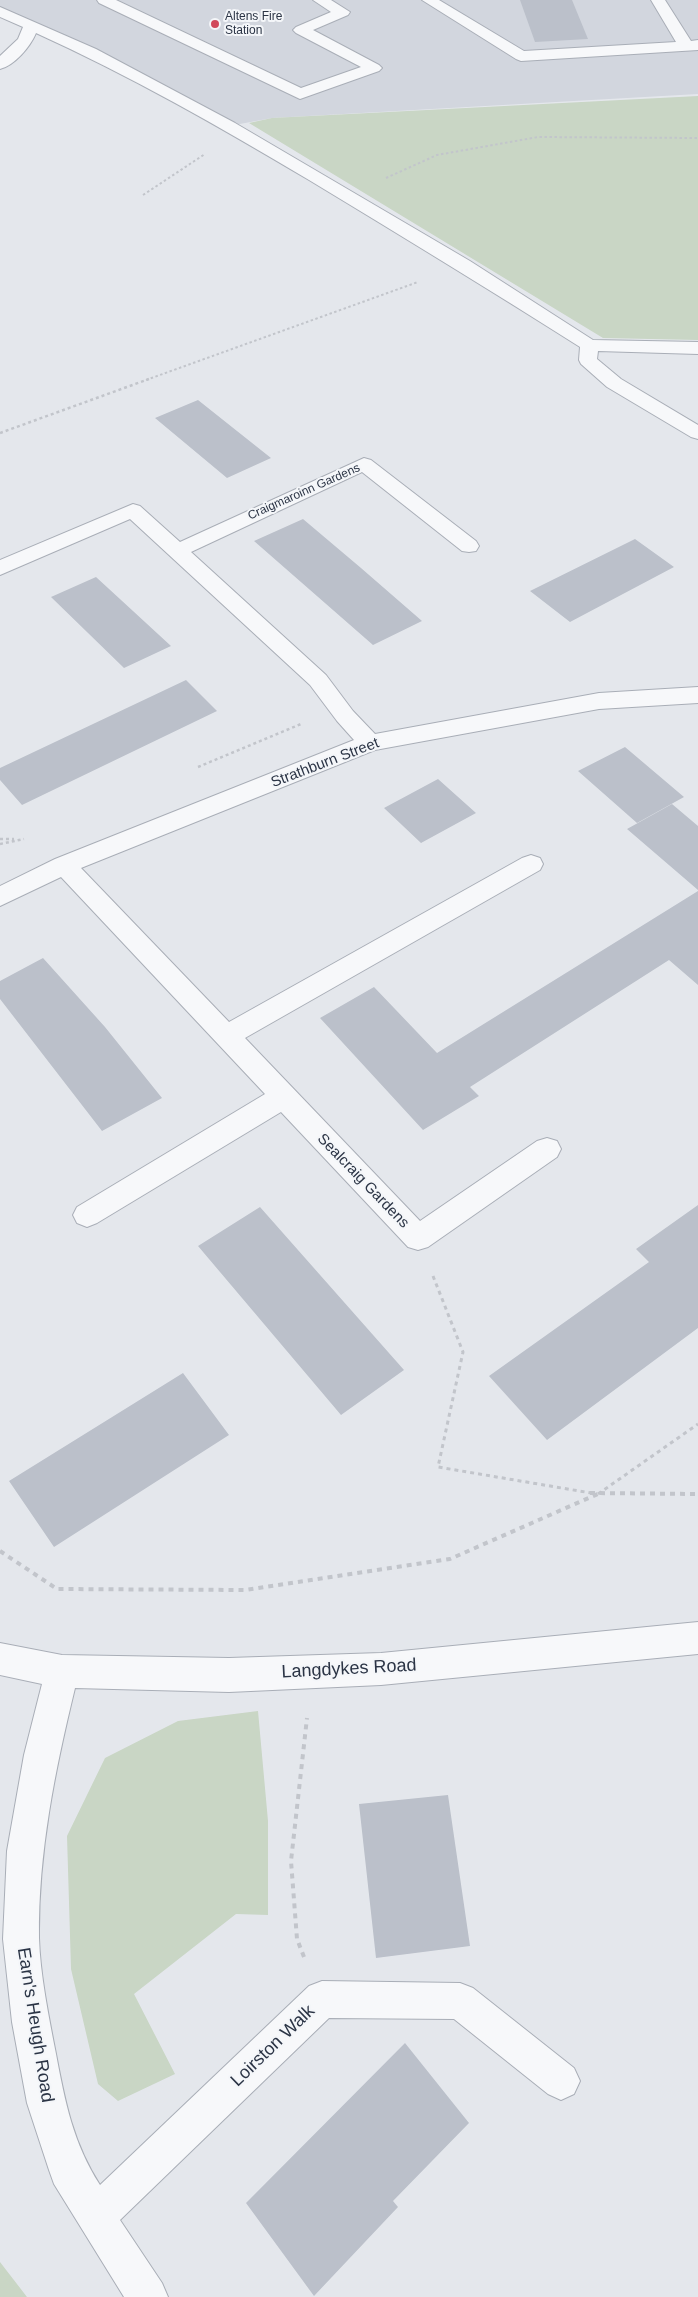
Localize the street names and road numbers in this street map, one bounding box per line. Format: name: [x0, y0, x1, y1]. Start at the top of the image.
street label: Craigmaroinn Gardens: [246, 461, 362, 523]
street label: Strathburn Street: [268, 734, 382, 792]
street label: Sealcraig Gardens: [313, 1130, 413, 1232]
street label: Langdykes Road: [281, 1655, 417, 1683]
street label: Earn's Heugh Road: [12, 1946, 58, 2104]
street label: Loirston Walk: [227, 2001, 319, 2091]

